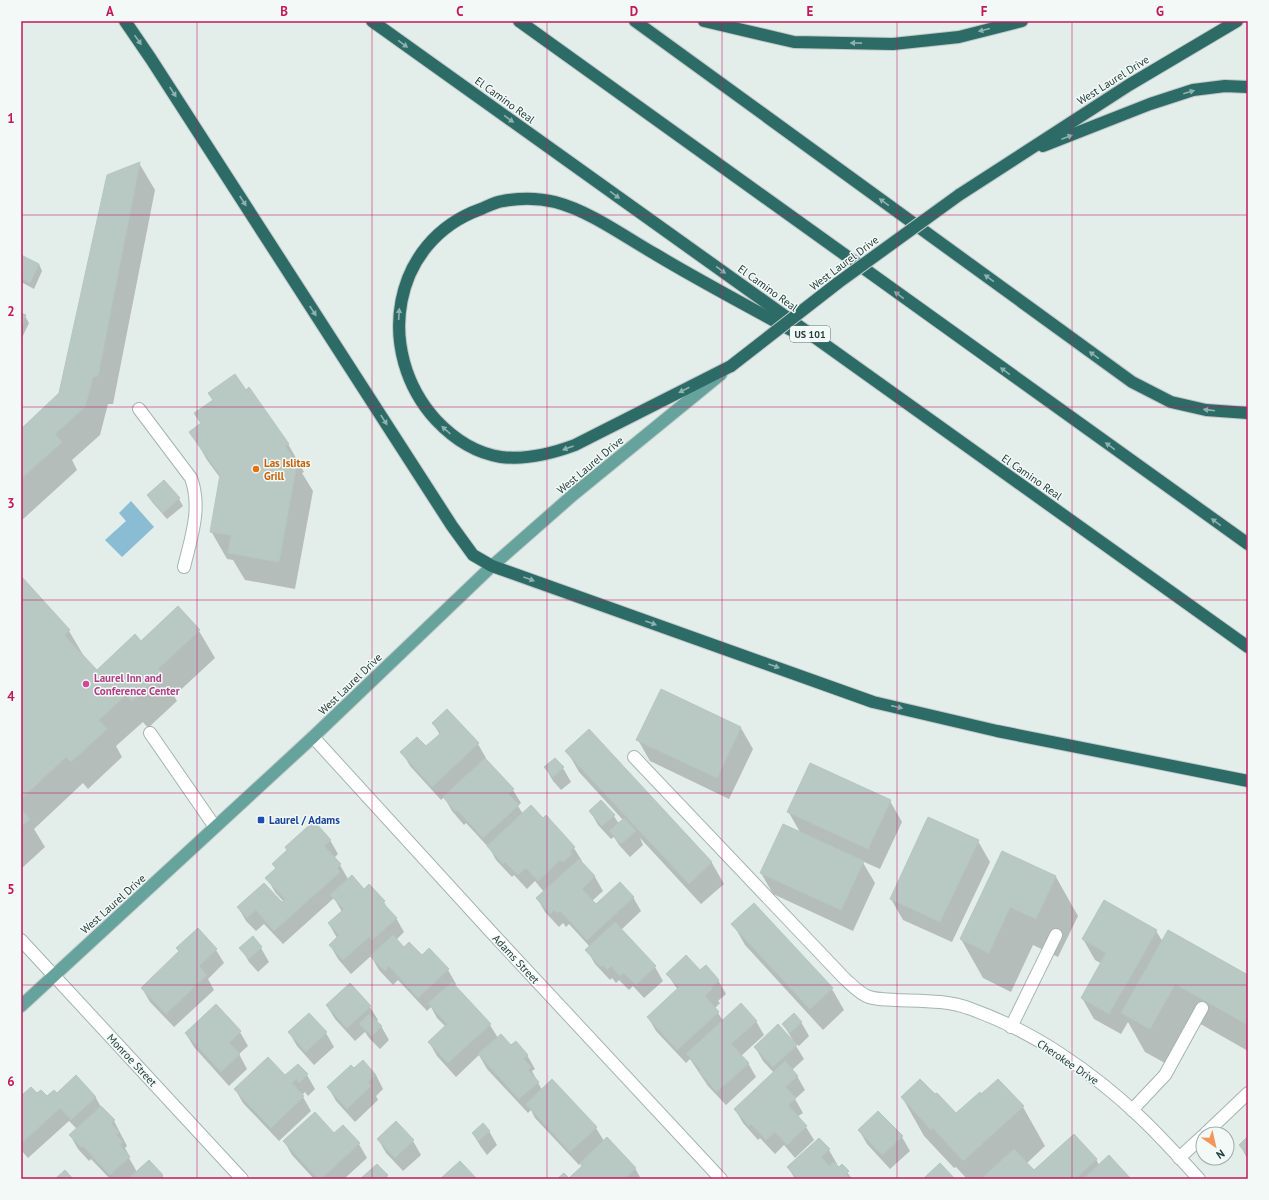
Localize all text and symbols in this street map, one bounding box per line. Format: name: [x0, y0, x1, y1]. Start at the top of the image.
text: A: [106, 3, 114, 20]
text: B: [280, 3, 288, 20]
text: C: [456, 3, 464, 20]
text: D: [630, 3, 638, 20]
text: E: [807, 3, 814, 20]
text: F: [981, 3, 988, 20]
text: G: [1156, 3, 1164, 20]
one-way arrow: [978, 28, 991, 34]
one-way arrow: [134, 35, 142, 45]
one-way arrow: [398, 40, 409, 48]
one-way arrow: [849, 40, 862, 46]
street label: West Laurel Drive: [1074, 52, 1152, 108]
street label: El Camino Real: [472, 74, 538, 127]
one-way arrow: [169, 86, 176, 98]
one-way arrow: [1184, 89, 1196, 95]
text: 1: [7, 110, 15, 127]
one-way arrow: [504, 115, 515, 123]
one-way arrow: [1062, 133, 1074, 139]
one-way arrow: [610, 191, 620, 199]
one-way arrow: [239, 196, 247, 207]
one-way arrow: [878, 198, 889, 206]
street label: West Laurel Drive: [807, 232, 881, 293]
street label: El Camino Real: [735, 262, 801, 315]
one-way arrow: [715, 266, 726, 274]
one-way arrow: [983, 274, 994, 282]
one-way arrow: [894, 291, 904, 299]
text: 2: [7, 303, 15, 320]
one-way arrow: [310, 305, 317, 317]
one-way arrow: [396, 308, 403, 320]
road number: US 101: [790, 326, 830, 342]
one-way arrow: [1088, 350, 1099, 359]
one-way arrow: [999, 367, 1010, 375]
one-way arrow: [678, 386, 690, 393]
one-way arrow: [1203, 407, 1215, 413]
one-way arrow: [380, 415, 388, 425]
one-way arrow: [441, 425, 451, 434]
street label: West Laurel Drive: [554, 433, 626, 497]
one-way arrow: [1105, 442, 1116, 450]
one-way arrow: [561, 445, 573, 451]
street label: El Camino Real: [999, 451, 1066, 503]
place label: Las Islitas Grill: [264, 456, 311, 483]
marker: Las Islitas Grill: [251, 464, 261, 474]
text: 3: [7, 495, 15, 512]
one-way arrow: [1211, 518, 1222, 526]
one-way arrow: [523, 577, 535, 583]
one-way arrow: [646, 620, 658, 626]
street label: West Laurel Drive: [315, 650, 385, 718]
one-way arrow: [768, 664, 780, 670]
place label: Laurel Inn and Conference Center: [94, 671, 180, 698]
marker: Laurel Inn and Conference Center: [81, 679, 91, 689]
text: 4: [7, 688, 15, 705]
one-way arrow: [891, 705, 903, 711]
place label: Laurel / Adams: [269, 813, 340, 827]
marker: Laurel / Adams: [256, 815, 266, 825]
street label: West Laurel Drive: [78, 871, 149, 937]
text: 5: [7, 881, 15, 898]
street label: Adams Street: [490, 931, 543, 987]
street label: Monroe Street: [104, 1031, 160, 1089]
street label: Cherokee Drive: [1035, 1036, 1102, 1088]
text: 6: [7, 1073, 15, 1090]
north arrow: [1195, 1126, 1235, 1166]
text: N: [1214, 1146, 1228, 1162]

